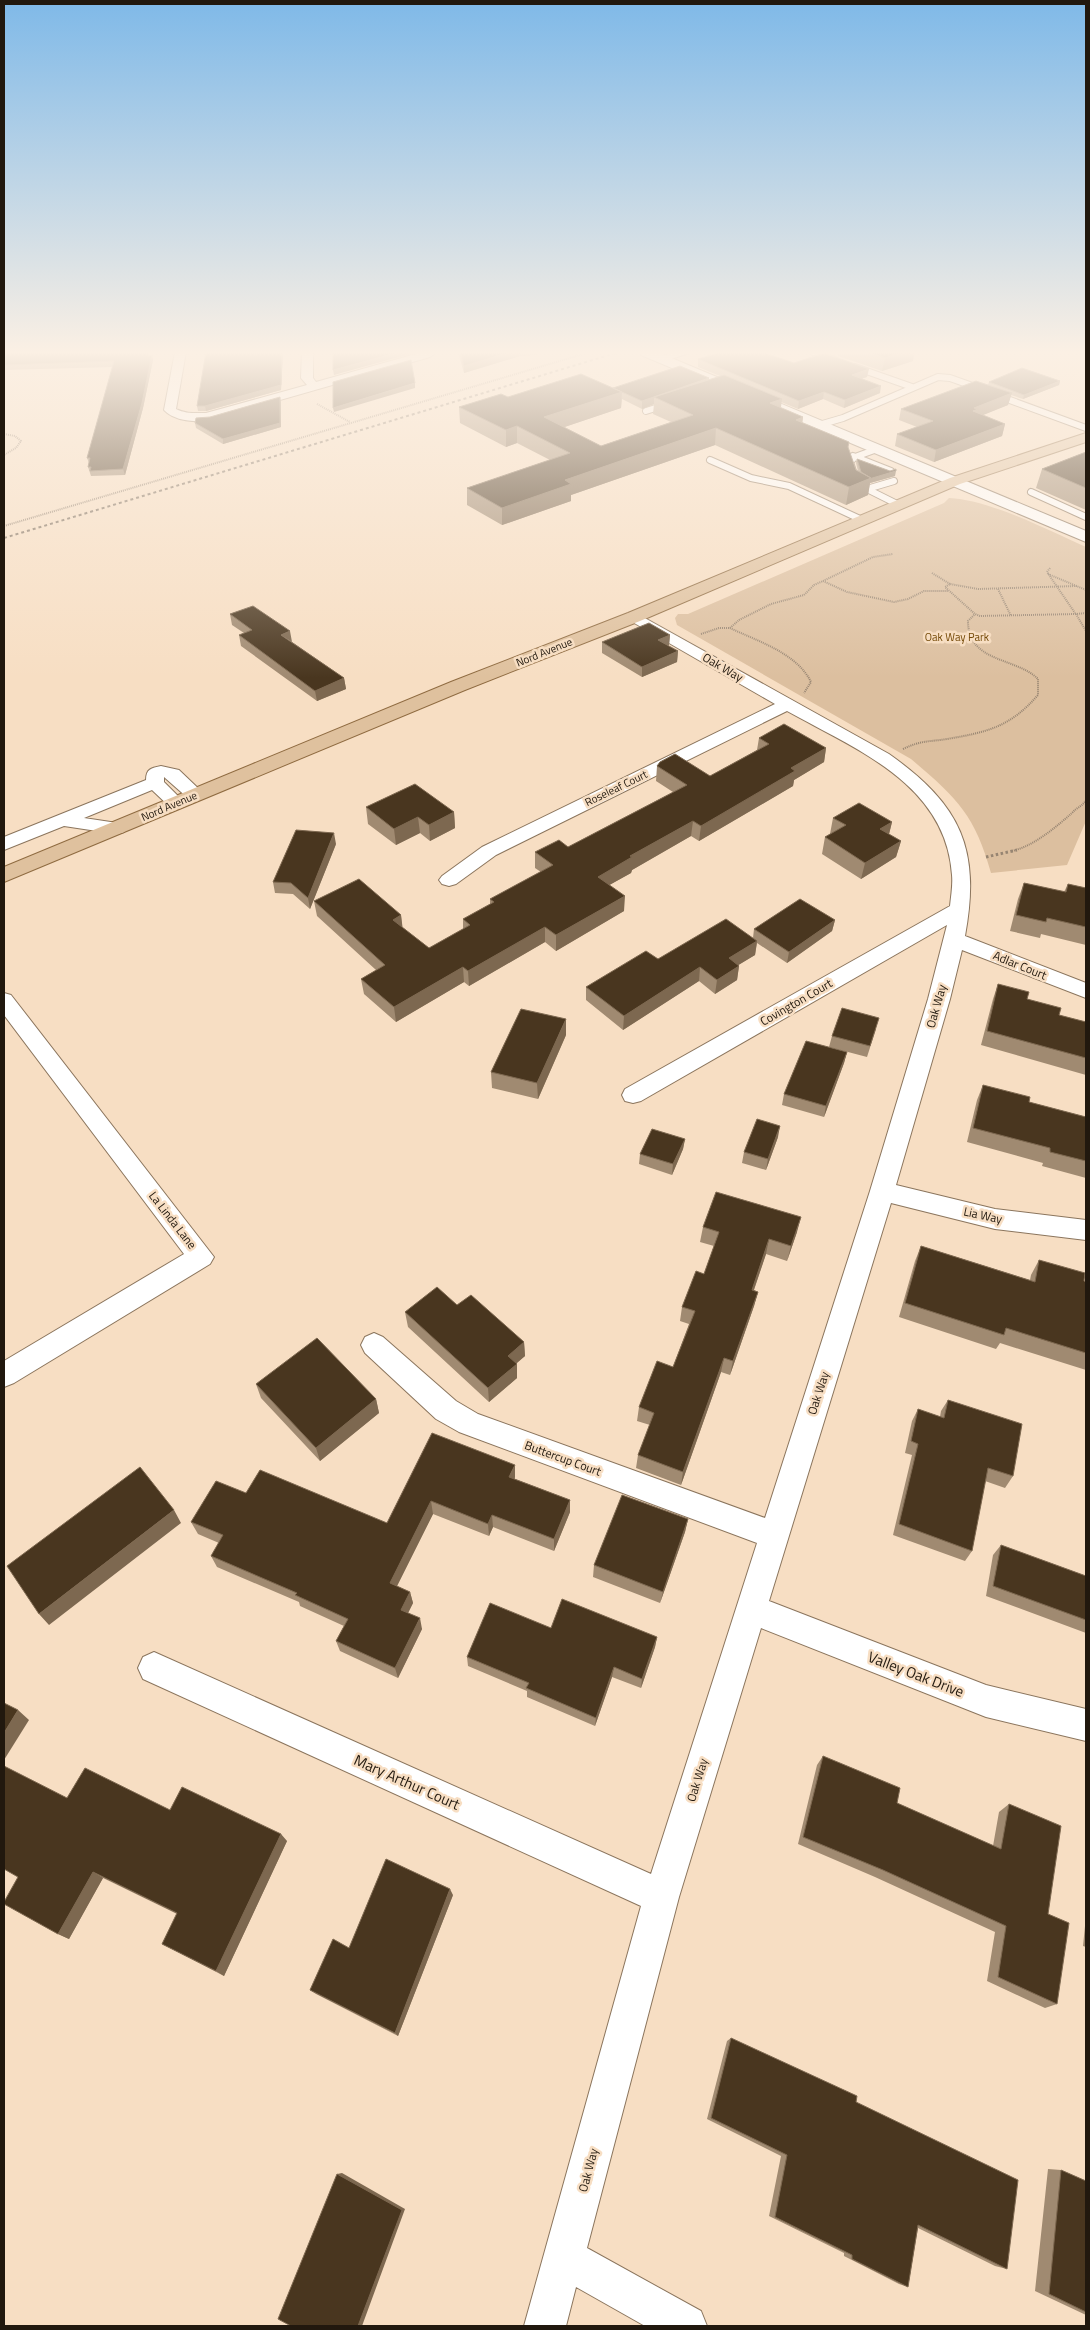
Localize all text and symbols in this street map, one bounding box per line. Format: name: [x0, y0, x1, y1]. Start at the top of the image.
park label: Oak Way Park: [925, 629, 990, 645]
street label: Nord Avenue: [513, 633, 575, 671]
street label: Oak Way: [699, 648, 747, 686]
street label: Roseleaf Court: [582, 766, 650, 810]
street label: Nord Avenue: [138, 787, 200, 825]
street label: Adlar Court: [990, 946, 1050, 985]
street label: Covington Court: [756, 973, 836, 1030]
street label: Oak Way: [921, 982, 951, 1030]
street label: La Linda Lane: [144, 1187, 202, 1253]
street label: Lia Way: [962, 1202, 1004, 1228]
street label: Oak Way: [802, 1369, 834, 1417]
street label: Buttercup Court: [522, 1435, 605, 1481]
street label: Valley Oak Drive: [865, 1645, 967, 1703]
street label: Mary Arthur Court: [350, 1748, 464, 1816]
street label: Oak Way: [681, 1756, 713, 1804]
street label: Oak Way: [573, 2146, 603, 2194]

